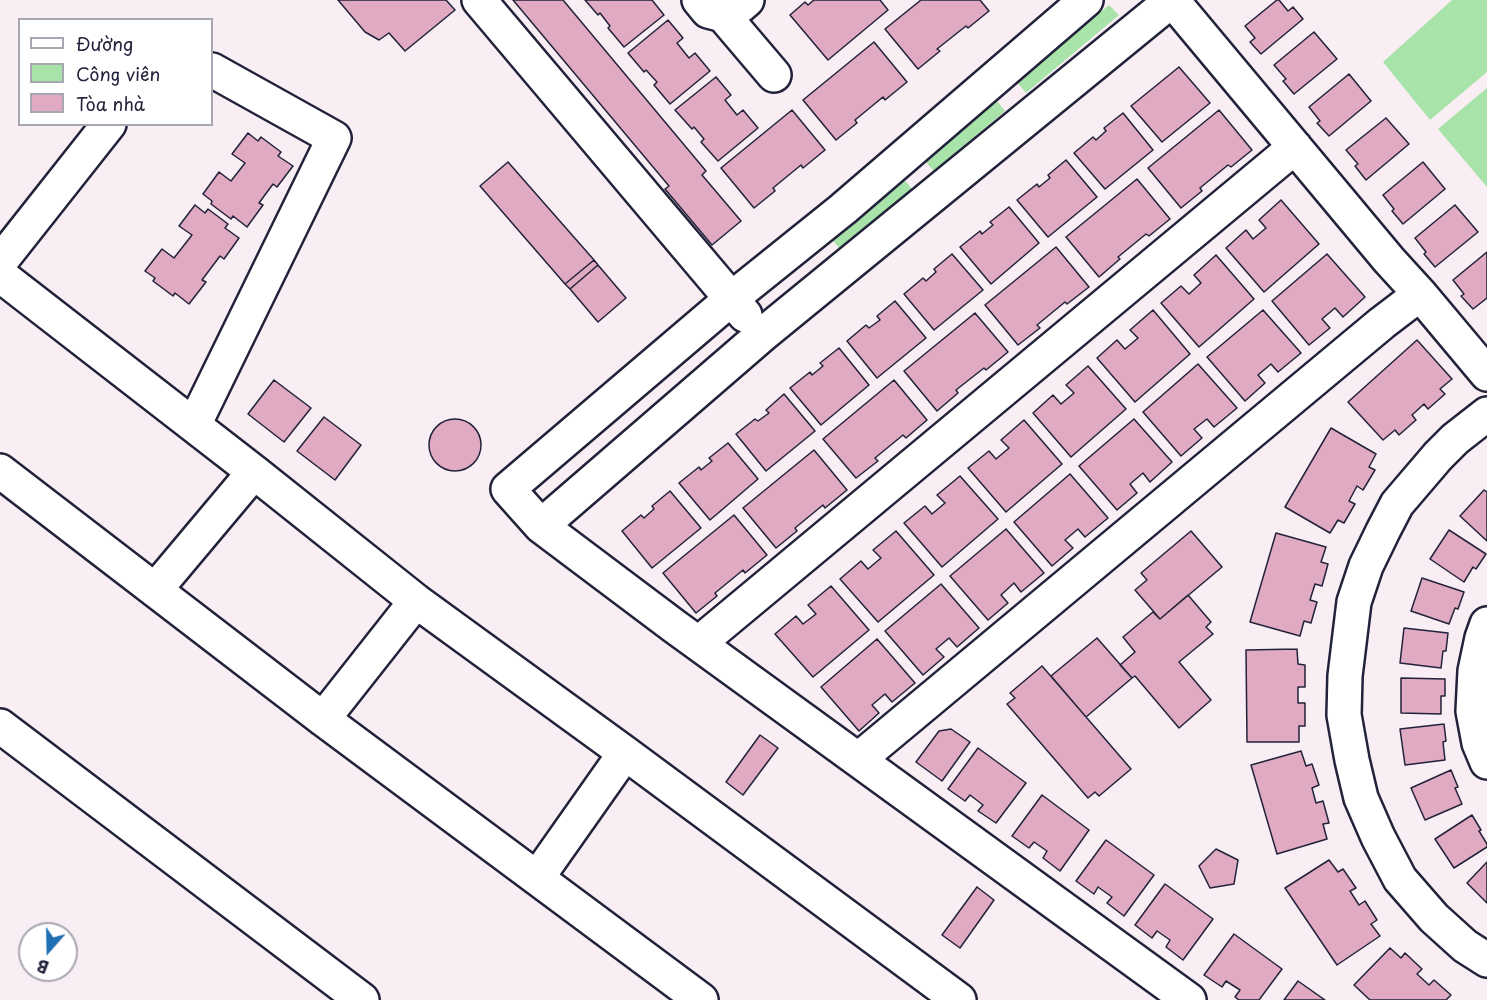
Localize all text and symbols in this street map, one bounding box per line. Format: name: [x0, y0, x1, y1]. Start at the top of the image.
legend: [18, 18, 213, 126]
text: Đường: [76, 30, 133, 57]
text: Công viên: [76, 60, 160, 87]
text: Tòa nhà: [76, 90, 145, 117]
north arrow: [18, 922, 78, 982]
text: B: [33, 954, 52, 980]

